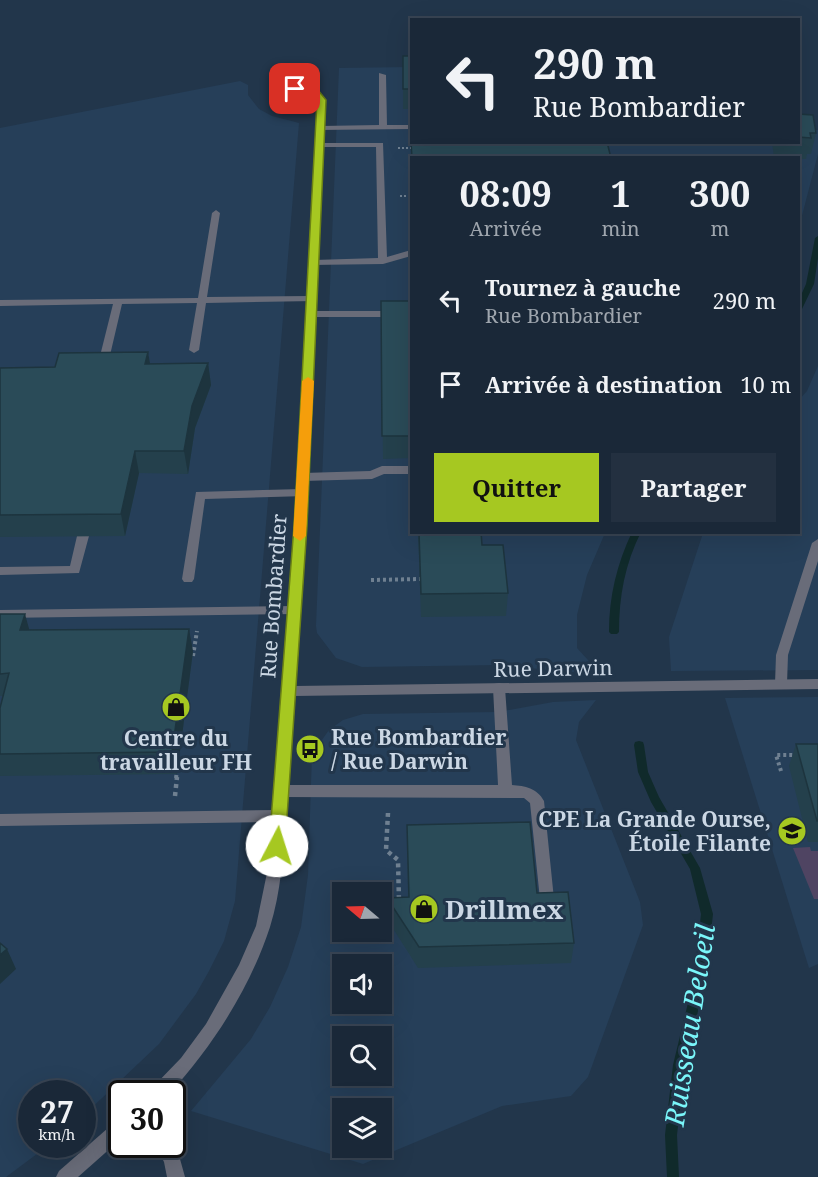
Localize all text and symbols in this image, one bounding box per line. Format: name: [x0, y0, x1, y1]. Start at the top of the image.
text: 290 m: [533, 34, 657, 91]
icon: left: [434, 42, 512, 120]
pin: [269, 63, 320, 114]
icon: arrive: [278, 72, 311, 105]
text: Rue Bombardier: [533, 88, 745, 125]
text: 08:09: [460, 169, 552, 218]
text: 1: [610, 169, 631, 218]
text: 300: [689, 169, 750, 218]
text: Arrivée: [470, 215, 542, 242]
text: min: [602, 215, 640, 242]
text: m: [710, 215, 729, 242]
text: Tournez à gauche: [485, 272, 681, 302]
icon: left: [434, 284, 467, 317]
text: 290 m: [713, 285, 776, 315]
text: Rue Bombardier: [485, 302, 642, 329]
icon: arrive: [434, 368, 467, 401]
text: Arrivée à destination: [485, 369, 722, 399]
text: 10 m: [740, 369, 791, 399]
button: Quitter: [434, 453, 599, 522]
button: Partager: [611, 453, 776, 522]
street label: Rue Bombardier: [253, 513, 293, 679]
street label: Rue Darwin: [493, 653, 613, 683]
shop icon: Centre du travailleur FH: [160, 691, 192, 723]
place label: Rue Bombardier / Rue Darwin: [331, 723, 506, 775]
place label: Centre du travailleur FH: [100, 724, 252, 776]
bus stop icon: Rue Bombardier / Rue Darwin: [294, 733, 326, 765]
place label: CPE La Grande Ourse, Étoile Filante: [538, 805, 771, 857]
position arrow: [245, 814, 309, 878]
school or university icon: CPE La Grande Ourse, Étoile Filante: [776, 815, 808, 847]
north arrow: [332, 882, 392, 942]
map controls: [332, 882, 392, 1158]
place label: Drillmex: [445, 891, 564, 927]
shop icon: Drillmex: [408, 893, 440, 925]
water label: Ruisseau Beloeil: [655, 921, 723, 1130]
button: sound: [332, 954, 392, 1014]
button: search: [332, 1026, 392, 1086]
speed limit sign: 30: [108, 1080, 186, 1158]
text: 27: [40, 1091, 74, 1132]
button: layers: [332, 1098, 392, 1158]
text: km/h: [39, 1124, 75, 1144]

